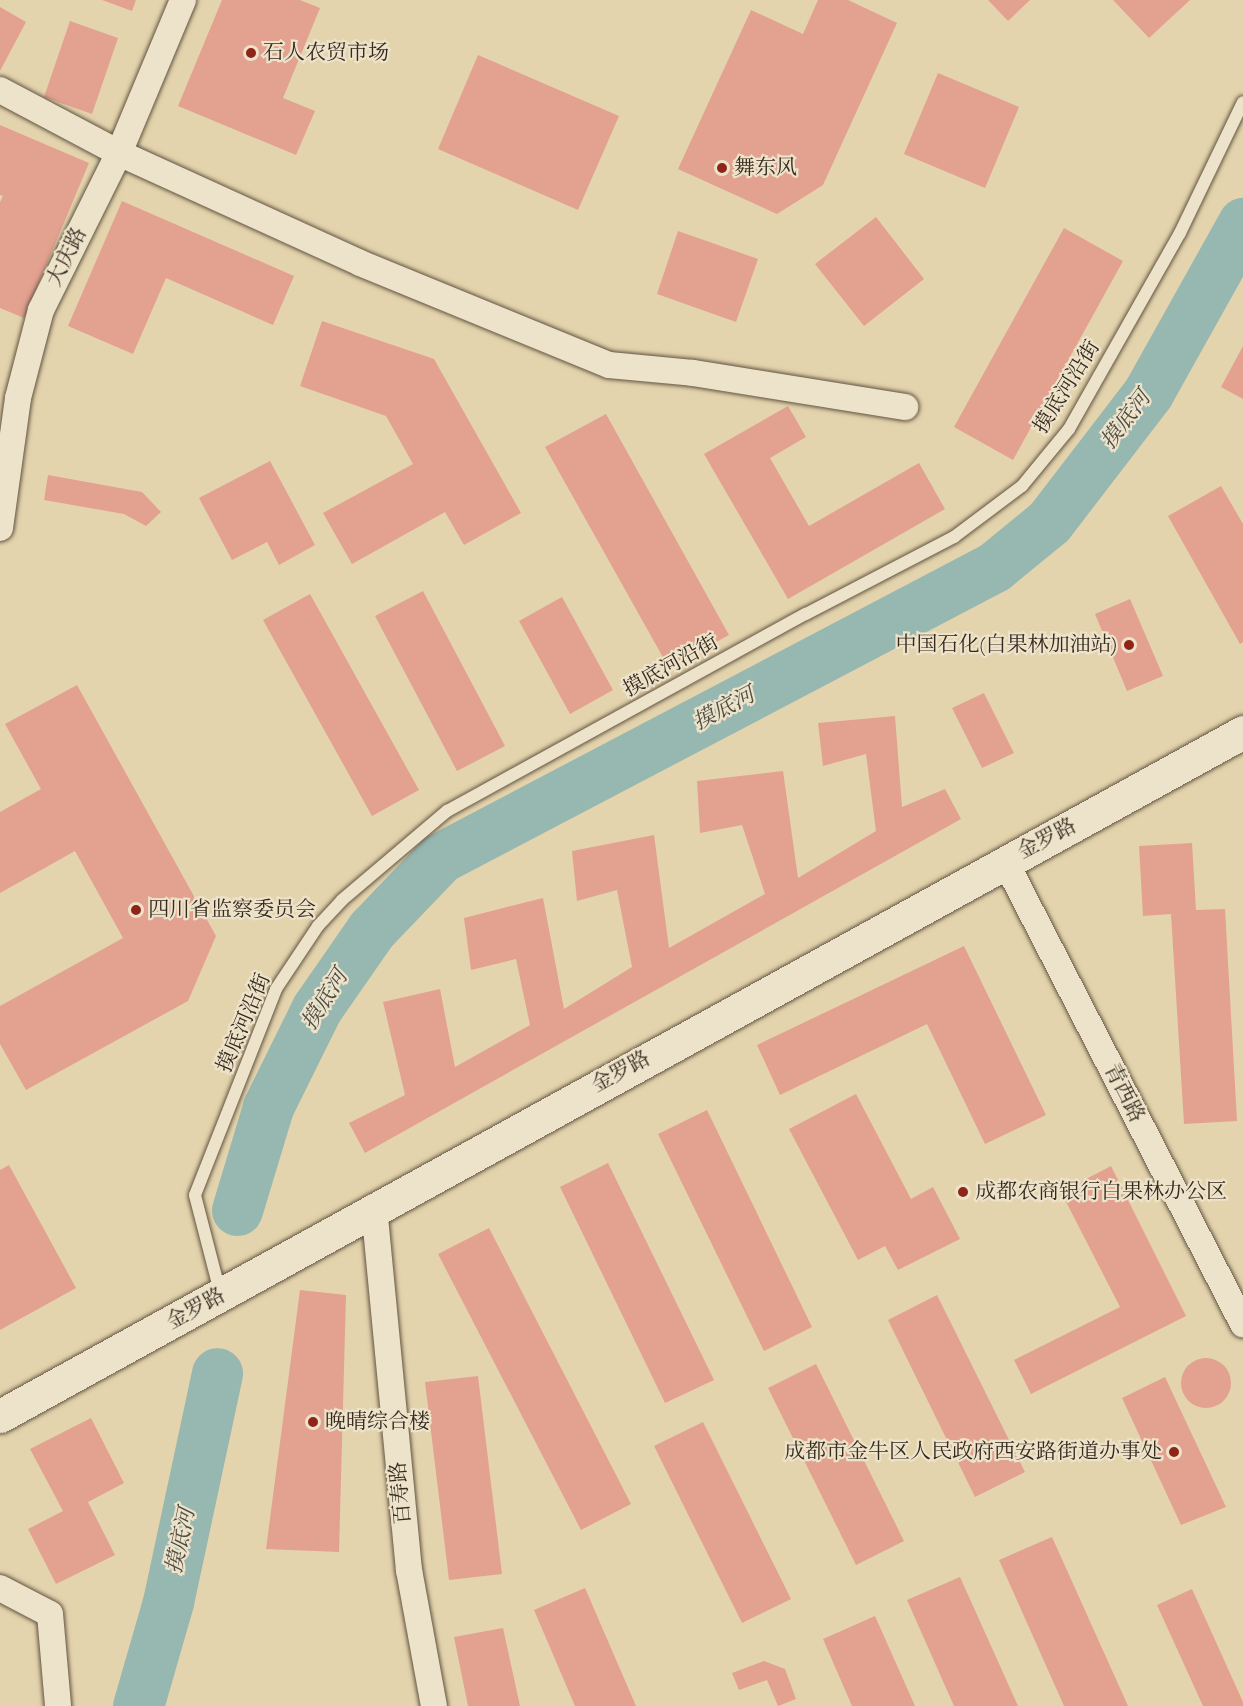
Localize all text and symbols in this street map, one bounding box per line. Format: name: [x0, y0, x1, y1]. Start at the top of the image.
place label: 石人农贸市场: [263, 40, 389, 66]
marker: 石人农贸市场: [244, 46, 258, 60]
place label: 舞东风: [734, 155, 797, 181]
marker: 舞东风: [715, 161, 729, 175]
street label: 大庆路: [42, 223, 92, 291]
street label: 摸底河沿街: [1028, 336, 1106, 438]
water label: 摸底河: [1096, 386, 1156, 454]
street label: 摸底河沿街: [619, 630, 723, 702]
place label: 中国石化(白果林加油站): [896, 632, 1117, 658]
marker: 中国石化(白果林加油站): [1122, 638, 1136, 652]
water label: 摸底河: [689, 682, 759, 736]
street label: 金罗路: [1013, 813, 1081, 865]
place label: 四川省监察委员会: [148, 897, 316, 923]
marker: 四川省监察委员会: [129, 903, 143, 917]
water label: 摸底河: [296, 965, 354, 1035]
street label: 摸底河沿街: [212, 970, 276, 1076]
street label: 金罗路: [587, 1046, 655, 1098]
street label: 青西路: [1098, 1059, 1150, 1127]
place label: 成都农商银行白果林办公区: [975, 1179, 1227, 1205]
marker: 成都农商银行白果林办公区: [956, 1185, 970, 1199]
street label: 金罗路: [162, 1283, 230, 1335]
place label: 晚晴综合楼: [325, 1409, 430, 1435]
marker: 晚晴综合楼: [306, 1415, 320, 1429]
place label: 成都市金牛区人民政府西安路街道办事处: [784, 1439, 1162, 1465]
marker: 成都市金牛区人民政府西安路街道办事处: [1167, 1445, 1181, 1459]
street label: 百寿路: [386, 1461, 416, 1525]
water label: 摸底河: [161, 1506, 201, 1576]

